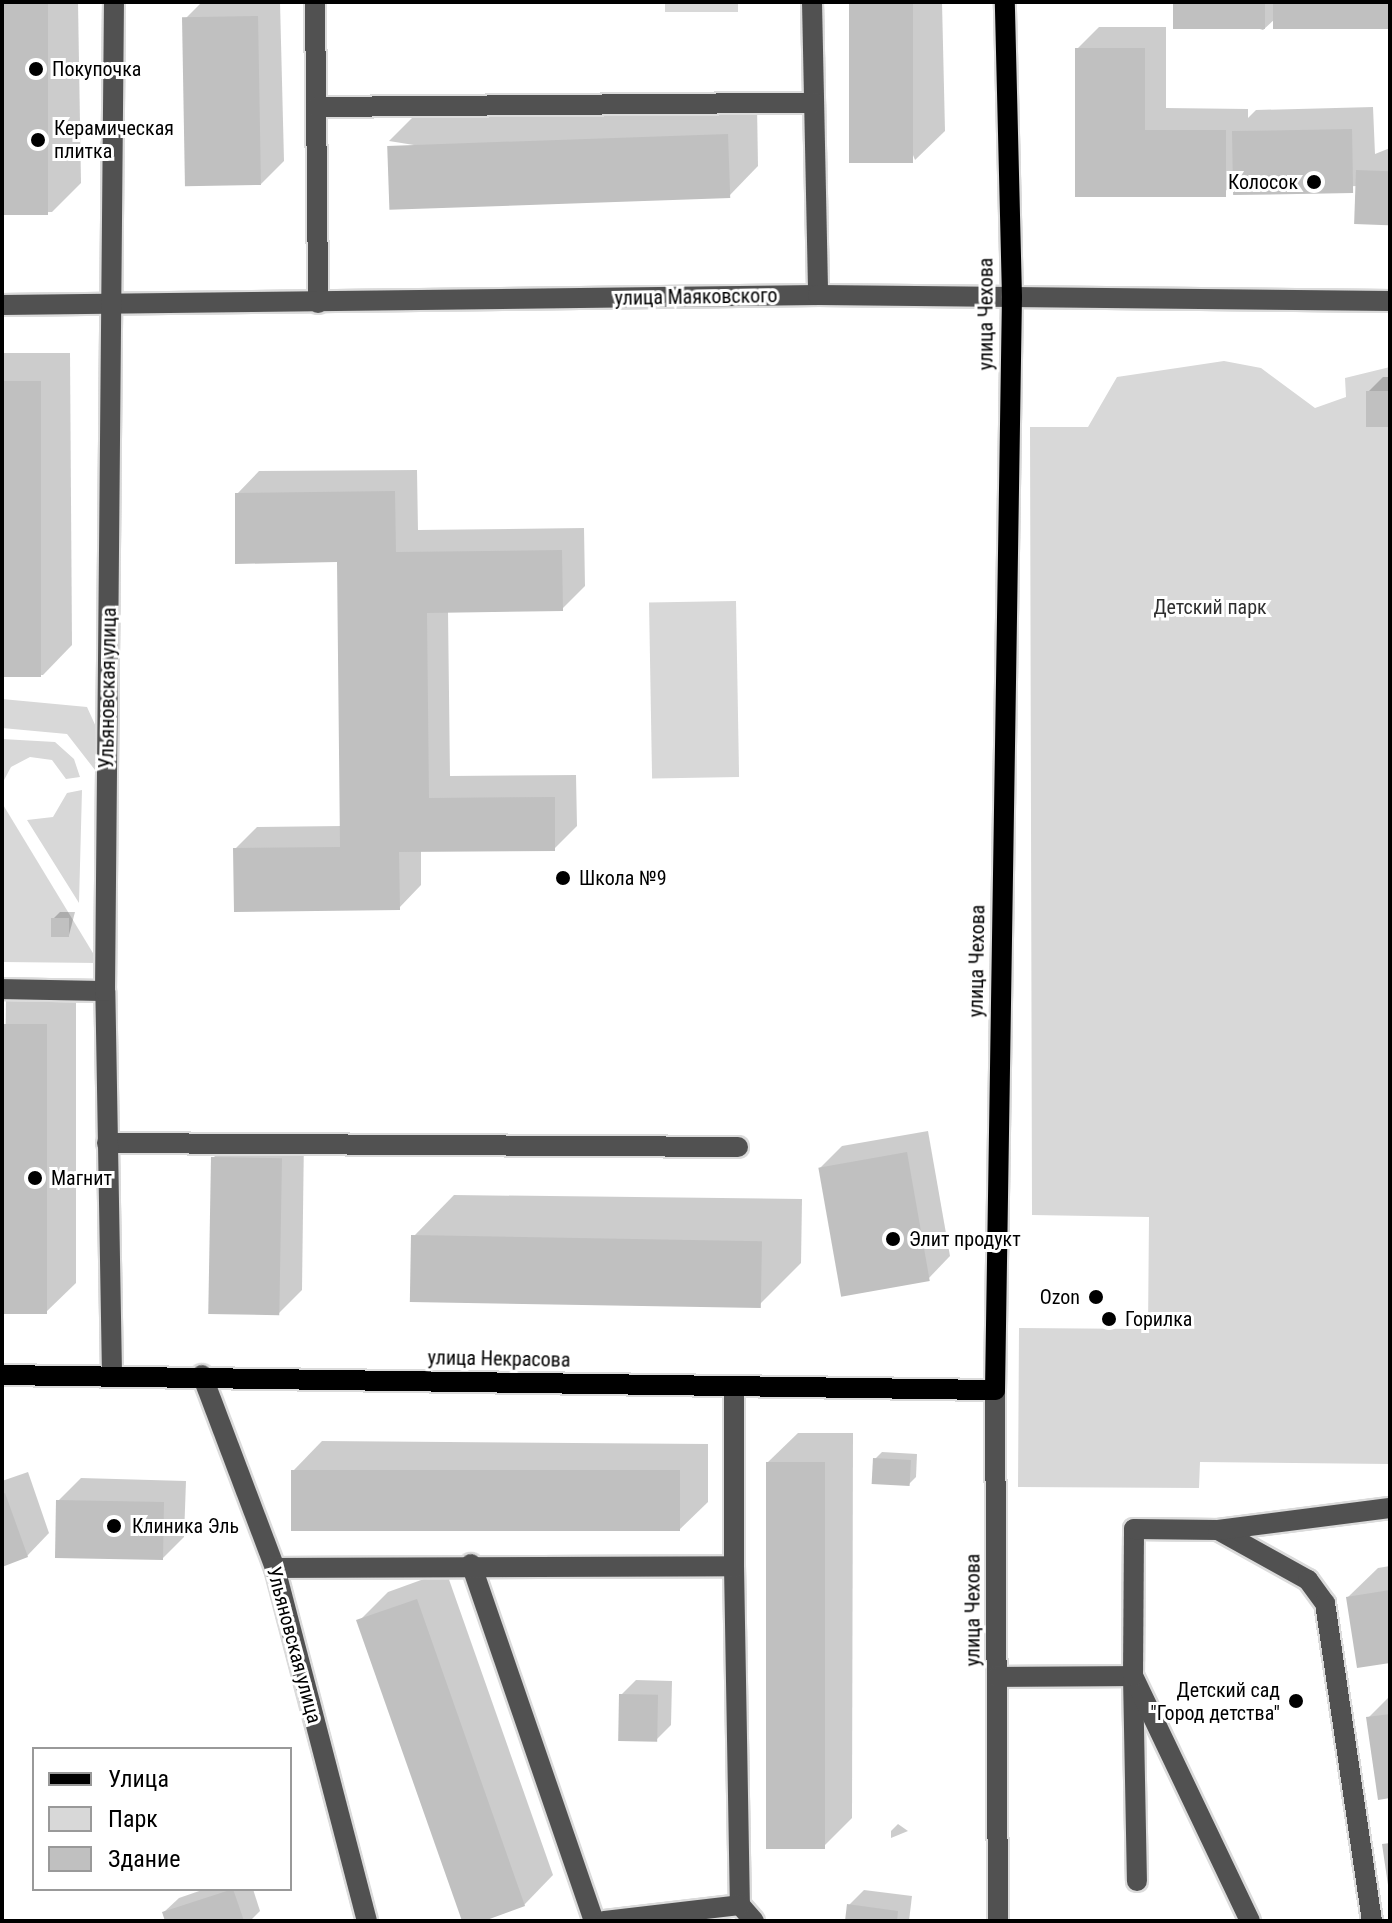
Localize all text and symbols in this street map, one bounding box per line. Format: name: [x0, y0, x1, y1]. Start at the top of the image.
place label: Покупочка: [52, 57, 141, 81]
marker: Покупочка: [27, 60, 45, 78]
place label: Керамическая плитка: [54, 116, 174, 163]
marker: Керамическая плитка: [29, 131, 47, 149]
place label: Колосок: [1228, 170, 1298, 194]
marker: Колосок: [1305, 173, 1323, 191]
street label: улица Чехова: [974, 258, 998, 370]
street label: улица Маяковского: [614, 284, 778, 310]
park label: Детский парк: [1153, 595, 1267, 619]
street label: Ульяновская улица: [95, 607, 121, 769]
place label: Школа №9: [579, 866, 667, 890]
marker: Школа №9: [554, 869, 572, 887]
street label: улица Чехова: [964, 904, 990, 1018]
place label: Магнит: [51, 1166, 112, 1190]
marker: Магнит: [26, 1169, 44, 1187]
place label: Элит продукт: [909, 1227, 1021, 1251]
marker: Элит продукт: [884, 1230, 902, 1248]
place label: Ozon: [1040, 1285, 1080, 1309]
marker: Ozon: [1087, 1288, 1105, 1306]
place label: Горилка: [1125, 1307, 1192, 1331]
marker: Горилка: [1100, 1310, 1118, 1328]
street label: улица Некрасова: [427, 1346, 571, 1372]
place label: Клиника Эль: [132, 1514, 239, 1538]
marker: Клиника Эль: [103, 1515, 125, 1537]
street label: улица Чехова: [961, 1554, 985, 1666]
street label: Ульяновская улица: [262, 1564, 326, 1726]
place label: Детский сад "Город детства": [1150, 1678, 1280, 1725]
marker: Детский сад "Город детства": [1287, 1692, 1305, 1710]
legend: [32, 1747, 292, 1891]
text: Улица: [108, 1765, 169, 1793]
text: Парк: [108, 1805, 158, 1833]
text: Здание: [108, 1845, 180, 1873]

